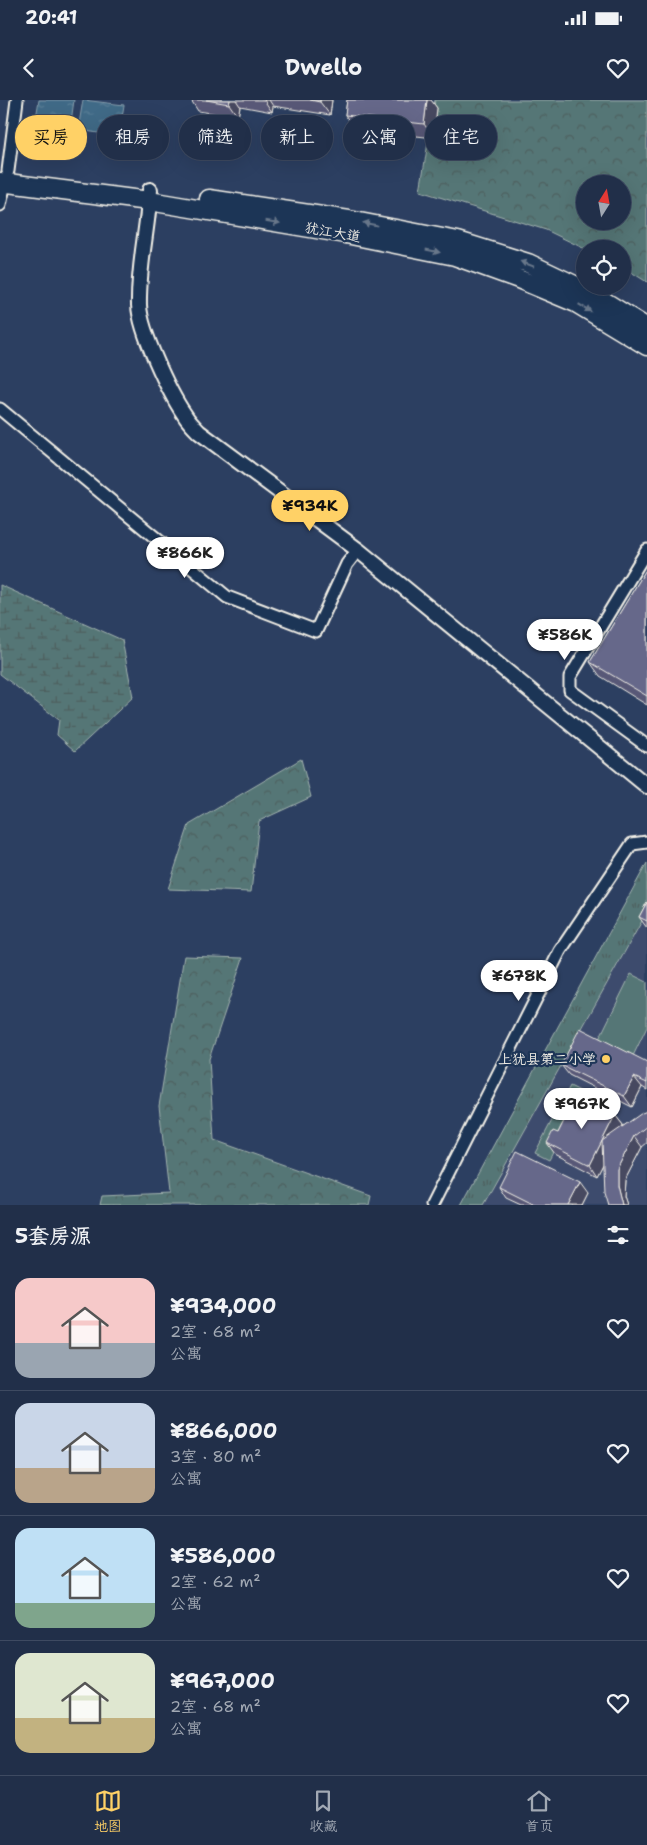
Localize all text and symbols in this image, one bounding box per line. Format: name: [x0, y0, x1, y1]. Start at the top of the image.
text: 20:41: [25, 5, 77, 30]
text: Dwello: [285, 53, 362, 82]
icon: back: [15, 54, 43, 82]
icon: heart: [604, 54, 632, 82]
chip: 买房: [15, 115, 87, 160]
chip: 租房: [97, 115, 169, 160]
chip: 筛选: [179, 115, 251, 160]
chip: 新上: [261, 115, 333, 160]
chip: 公寓: [343, 115, 415, 160]
chip: 住宅: [425, 115, 497, 160]
north arrow: [576, 175, 631, 230]
map controls: [576, 175, 631, 295]
one-way arrow: [266, 218, 282, 226]
street label: 犹江大道: [304, 218, 362, 246]
one-way arrow: [362, 220, 378, 228]
button: locate: [576, 240, 631, 295]
one-way arrow: [425, 248, 441, 256]
one-way arrow: [520, 259, 535, 267]
one-way arrow: [578, 304, 591, 313]
pin: ¥934K: [275, 490, 345, 532]
text: ¥934K: [282, 495, 338, 516]
pin: ¥866K: [150, 536, 220, 579]
text: ¥866K: [157, 542, 213, 563]
pin: ¥586K: [530, 618, 600, 661]
text: ¥586K: [538, 624, 592, 645]
pin: ¥678K: [484, 960, 554, 1002]
text: ¥678K: [492, 965, 546, 986]
place label: 上犹县第二小学: [498, 1050, 596, 1068]
marker: 上犹县第二小学: [600, 1053, 612, 1065]
pin: ¥967K: [547, 1088, 617, 1130]
text: ¥967K: [555, 1093, 609, 1114]
icon: filters: [604, 1221, 632, 1249]
text: 5套房源: [15, 1222, 91, 1250]
text: ¥934,000: [170, 1292, 276, 1320]
icon: home: [55, 1298, 115, 1358]
icon: heart: [604, 1314, 632, 1342]
text: 2室 · 68 m²: [170, 1321, 261, 1342]
text: 公寓: [170, 1343, 202, 1364]
text: ¥866,000: [170, 1417, 278, 1445]
icon: home: [55, 1423, 115, 1483]
icon: heart: [604, 1439, 632, 1467]
text: 3室 · 80 m²: [170, 1446, 261, 1467]
text: 公寓: [170, 1468, 202, 1489]
text: ¥586,000: [170, 1542, 276, 1570]
icon: home: [55, 1548, 115, 1608]
icon: heart: [604, 1564, 632, 1592]
text: 2室 · 62 m²: [170, 1571, 261, 1592]
text: 公寓: [170, 1593, 202, 1614]
text: ¥967,000: [170, 1667, 275, 1695]
icon: home: [55, 1673, 115, 1733]
icon: heart: [604, 1689, 632, 1717]
text: 2室 · 68 m²: [170, 1696, 261, 1717]
text: 公寓: [170, 1718, 202, 1739]
tab: 地图: [94, 1787, 122, 1835]
tab: 收藏: [309, 1787, 337, 1835]
tab: 首页: [525, 1787, 553, 1835]

